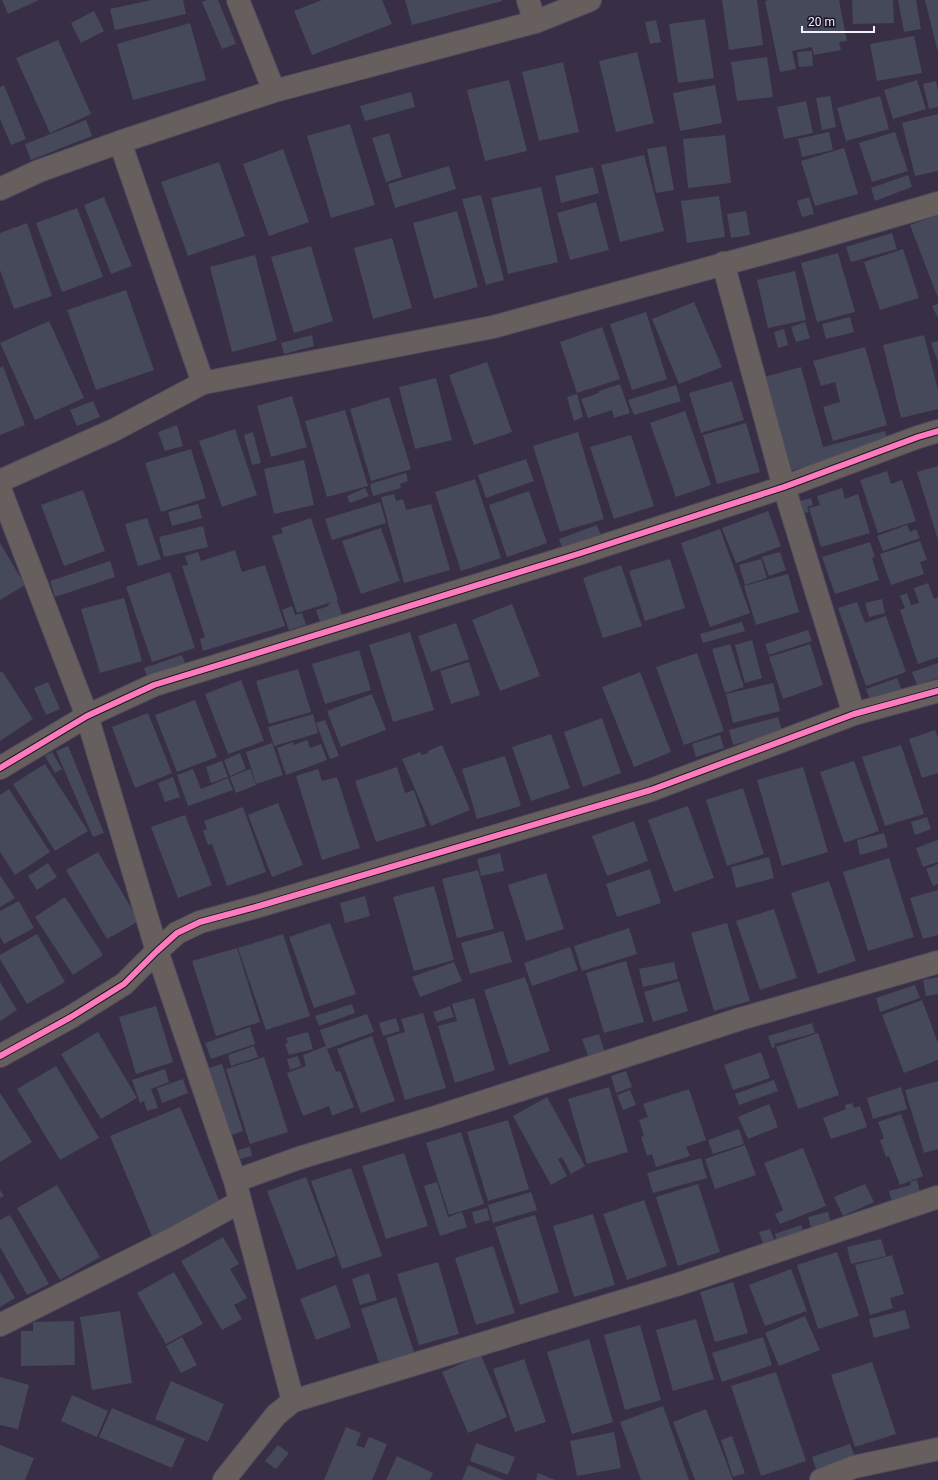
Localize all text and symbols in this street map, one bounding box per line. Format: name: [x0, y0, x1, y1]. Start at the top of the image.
scale bar: [802, 8, 874, 34]
text: 20 m: [808, 15, 835, 29]

